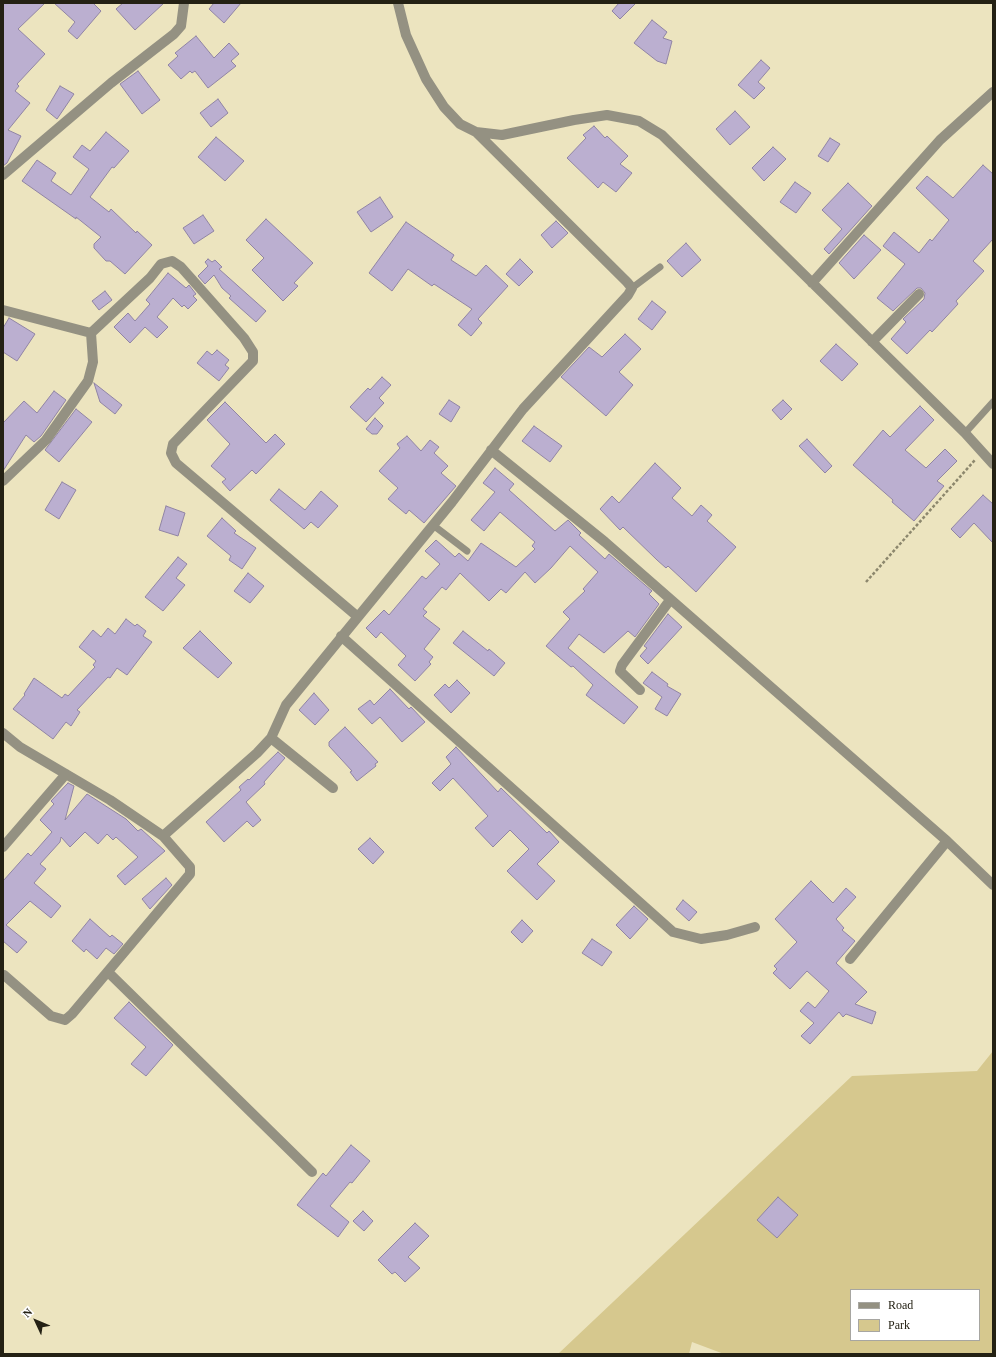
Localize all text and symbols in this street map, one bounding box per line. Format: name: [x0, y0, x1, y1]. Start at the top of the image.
legend: [850, 1289, 980, 1341]
text: Road: [888, 1298, 913, 1312]
north arrow: [16, 1301, 56, 1341]
text: N: [20, 1306, 34, 1320]
text: Park: [888, 1318, 910, 1332]

